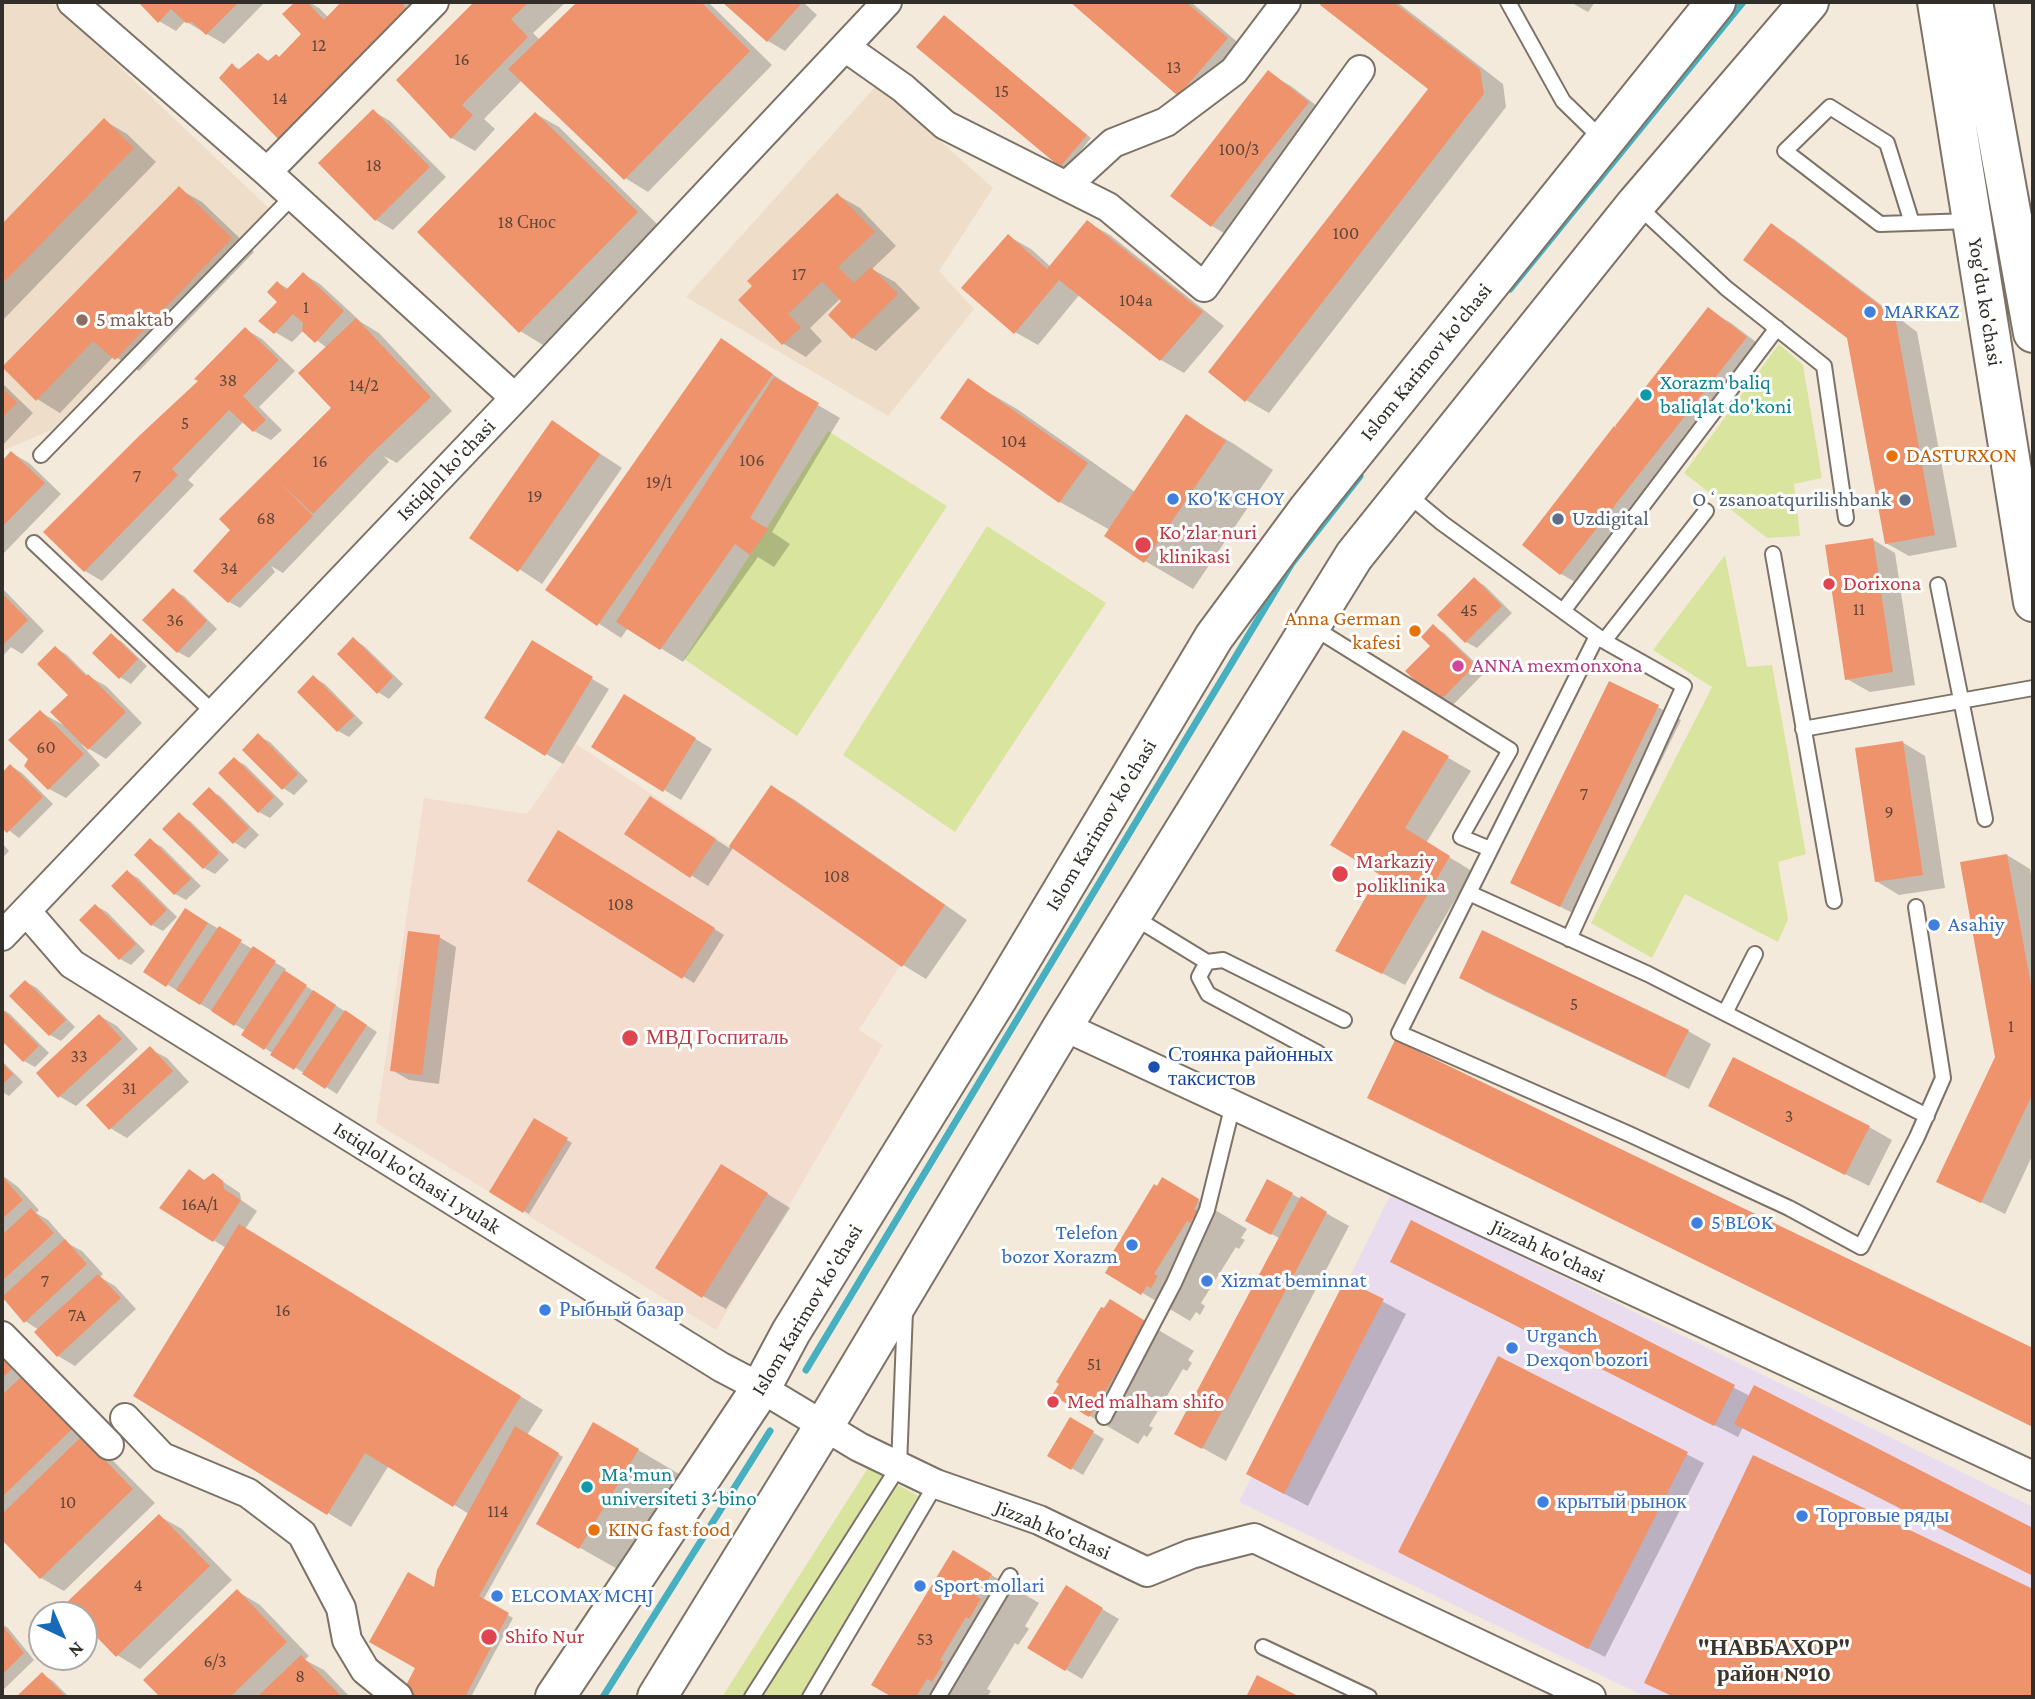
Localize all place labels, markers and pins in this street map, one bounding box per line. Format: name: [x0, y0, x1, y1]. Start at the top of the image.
place label: MARKAZ: [1884, 299, 1959, 325]
marker: MARKAZ: [1862, 304, 1878, 320]
place label: 5 maktab: [96, 307, 174, 333]
marker: 5 maktab: [74, 312, 90, 328]
place label: Xorazm baliq baliqlat do'koni: [1660, 370, 1792, 420]
marker: Xorazm baliq baliqlat do'koni: [1638, 387, 1654, 403]
place label: DASTURXON: [1906, 443, 2017, 469]
marker: DASTURXON: [1884, 448, 1900, 464]
place label: KO'K CHOY: [1187, 486, 1284, 512]
place label: Oʻzsanoatqurilishbank: [1692, 487, 1891, 513]
marker: KO'K CHOY: [1165, 491, 1181, 507]
marker: Oʻzsanoatqurilishbank: [1897, 492, 1913, 508]
place label: Uzdigital: [1572, 506, 1649, 532]
marker: Uzdigital: [1550, 511, 1566, 527]
place label: Ko'zlar nuri klinikasi: [1159, 520, 1257, 570]
marker: Ko'zlar nuri klinikasi: [1133, 535, 1153, 555]
place label: Dorixona: [1843, 571, 1921, 597]
marker: Dorixona: [1821, 576, 1837, 592]
place label: Anna German kafesi: [1285, 606, 1401, 656]
marker: Anna German kafesi: [1407, 623, 1423, 639]
place label: ANNA mexmonxona: [1472, 653, 1643, 679]
marker: ANNA mexmonxona: [1450, 658, 1466, 674]
place label: Markaziy poliklinika: [1356, 849, 1446, 899]
marker: Markaziy poliklinika: [1330, 864, 1350, 884]
place label: Asahiy: [1948, 912, 2004, 938]
marker: Asahiy: [1926, 917, 1942, 933]
place label: МВД Госпиталь: [646, 1025, 788, 1051]
marker: МВД Госпиталь: [620, 1028, 640, 1048]
place label: Стоянка районных таксистов: [1168, 1042, 1333, 1092]
marker: Стоянка районных таксистов: [1146, 1059, 1162, 1075]
place label: 5 BLOK: [1711, 1210, 1773, 1236]
marker: 5 BLOK: [1689, 1215, 1705, 1231]
place label: Telefon bozor Xorazm: [1002, 1220, 1118, 1270]
marker: Telefon bozor Xorazm: [1124, 1237, 1140, 1253]
place label: Xizmat beminnat: [1221, 1268, 1366, 1294]
marker: Xizmat beminnat: [1199, 1273, 1215, 1289]
place label: Рыбный базар: [559, 1297, 684, 1323]
marker: Рыбный базар: [537, 1302, 553, 1318]
place label: Urganch Dexqon bozori: [1526, 1323, 1648, 1373]
marker: Urganch Dexqon bozori: [1504, 1340, 1520, 1356]
place label: Med malham shifo: [1067, 1389, 1224, 1415]
marker: Med malham shifo: [1045, 1394, 1061, 1410]
place label: Ma'mun universiteti 3-bino: [601, 1462, 757, 1512]
marker: Ma'mun universiteti 3-bino: [579, 1479, 595, 1495]
place label: крытый рынок: [1557, 1489, 1687, 1515]
marker: крытый рынок: [1535, 1494, 1551, 1510]
place label: Торговые ряды: [1816, 1503, 1949, 1529]
marker: Торговые ряды: [1794, 1508, 1810, 1524]
place label: KING fast food: [608, 1517, 731, 1543]
marker: KING fast food: [586, 1522, 602, 1538]
place label: Sport mollari: [934, 1573, 1045, 1599]
marker: Sport mollari: [912, 1578, 928, 1594]
place label: ELCOMAX MCHJ: [511, 1583, 654, 1609]
marker: ELCOMAX MCHJ: [489, 1588, 505, 1604]
place label: Shifo Nur: [505, 1624, 584, 1650]
marker: Shifo Nur: [479, 1627, 499, 1647]

